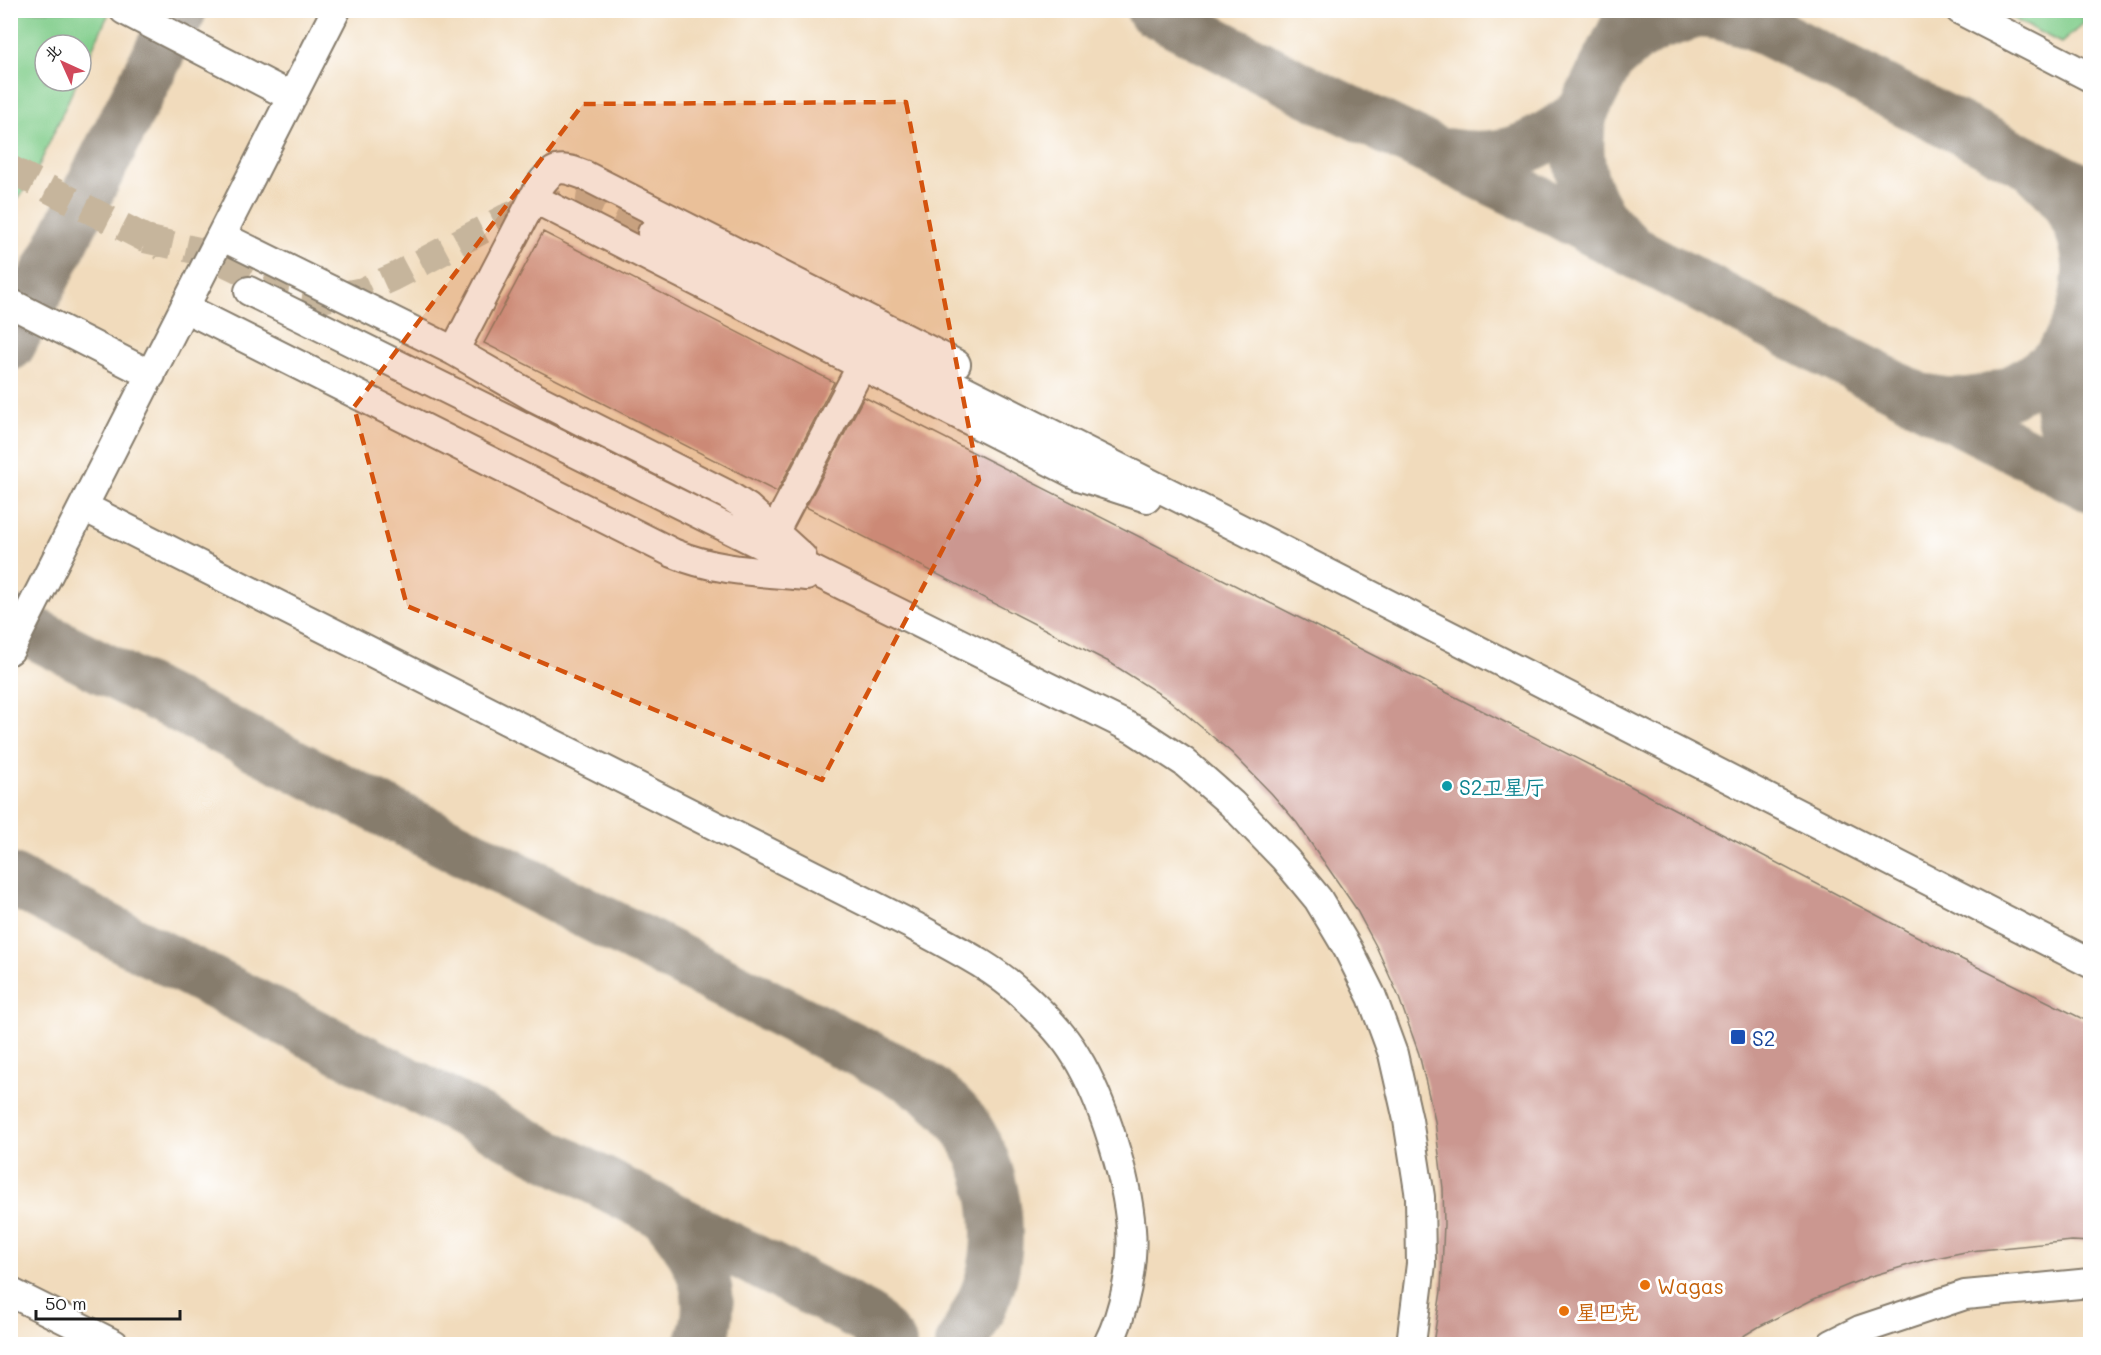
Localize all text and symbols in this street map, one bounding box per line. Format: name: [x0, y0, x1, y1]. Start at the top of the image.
north arrow: [33, 33, 93, 93]
text: 北: [39, 39, 65, 65]
place label: S2卫星厅: [1459, 773, 1546, 800]
marker: S2卫星厅: [1440, 779, 1454, 793]
place label: S2: [1752, 1024, 1776, 1051]
marker: S2: [1729, 1028, 1747, 1046]
place label: Wagas: [1657, 1272, 1724, 1299]
marker: Wagas: [1638, 1278, 1652, 1292]
scale bar: [36, 1283, 180, 1321]
text: 50 m: [45, 1291, 87, 1315]
place label: 星巴克: [1576, 1298, 1639, 1325]
marker: 星巴克: [1557, 1304, 1571, 1318]

